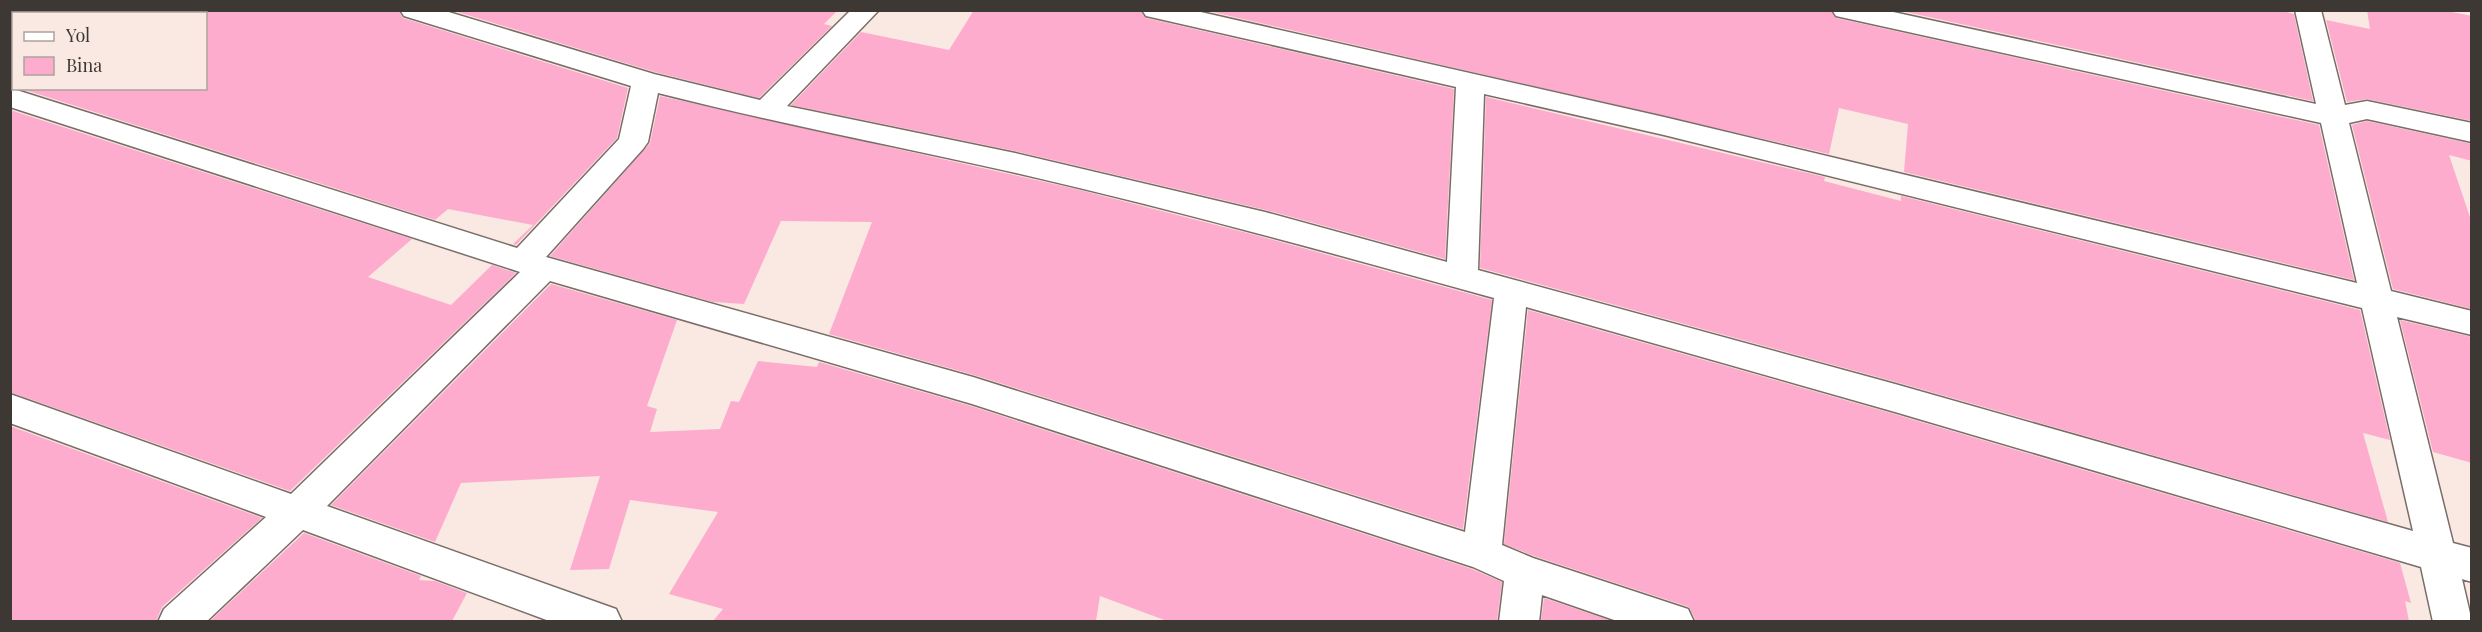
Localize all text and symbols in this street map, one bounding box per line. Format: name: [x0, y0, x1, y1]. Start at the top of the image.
legend: [12, 12, 207, 90]
text: Yol: [65, 23, 90, 47]
text: Bina: [66, 53, 102, 77]

